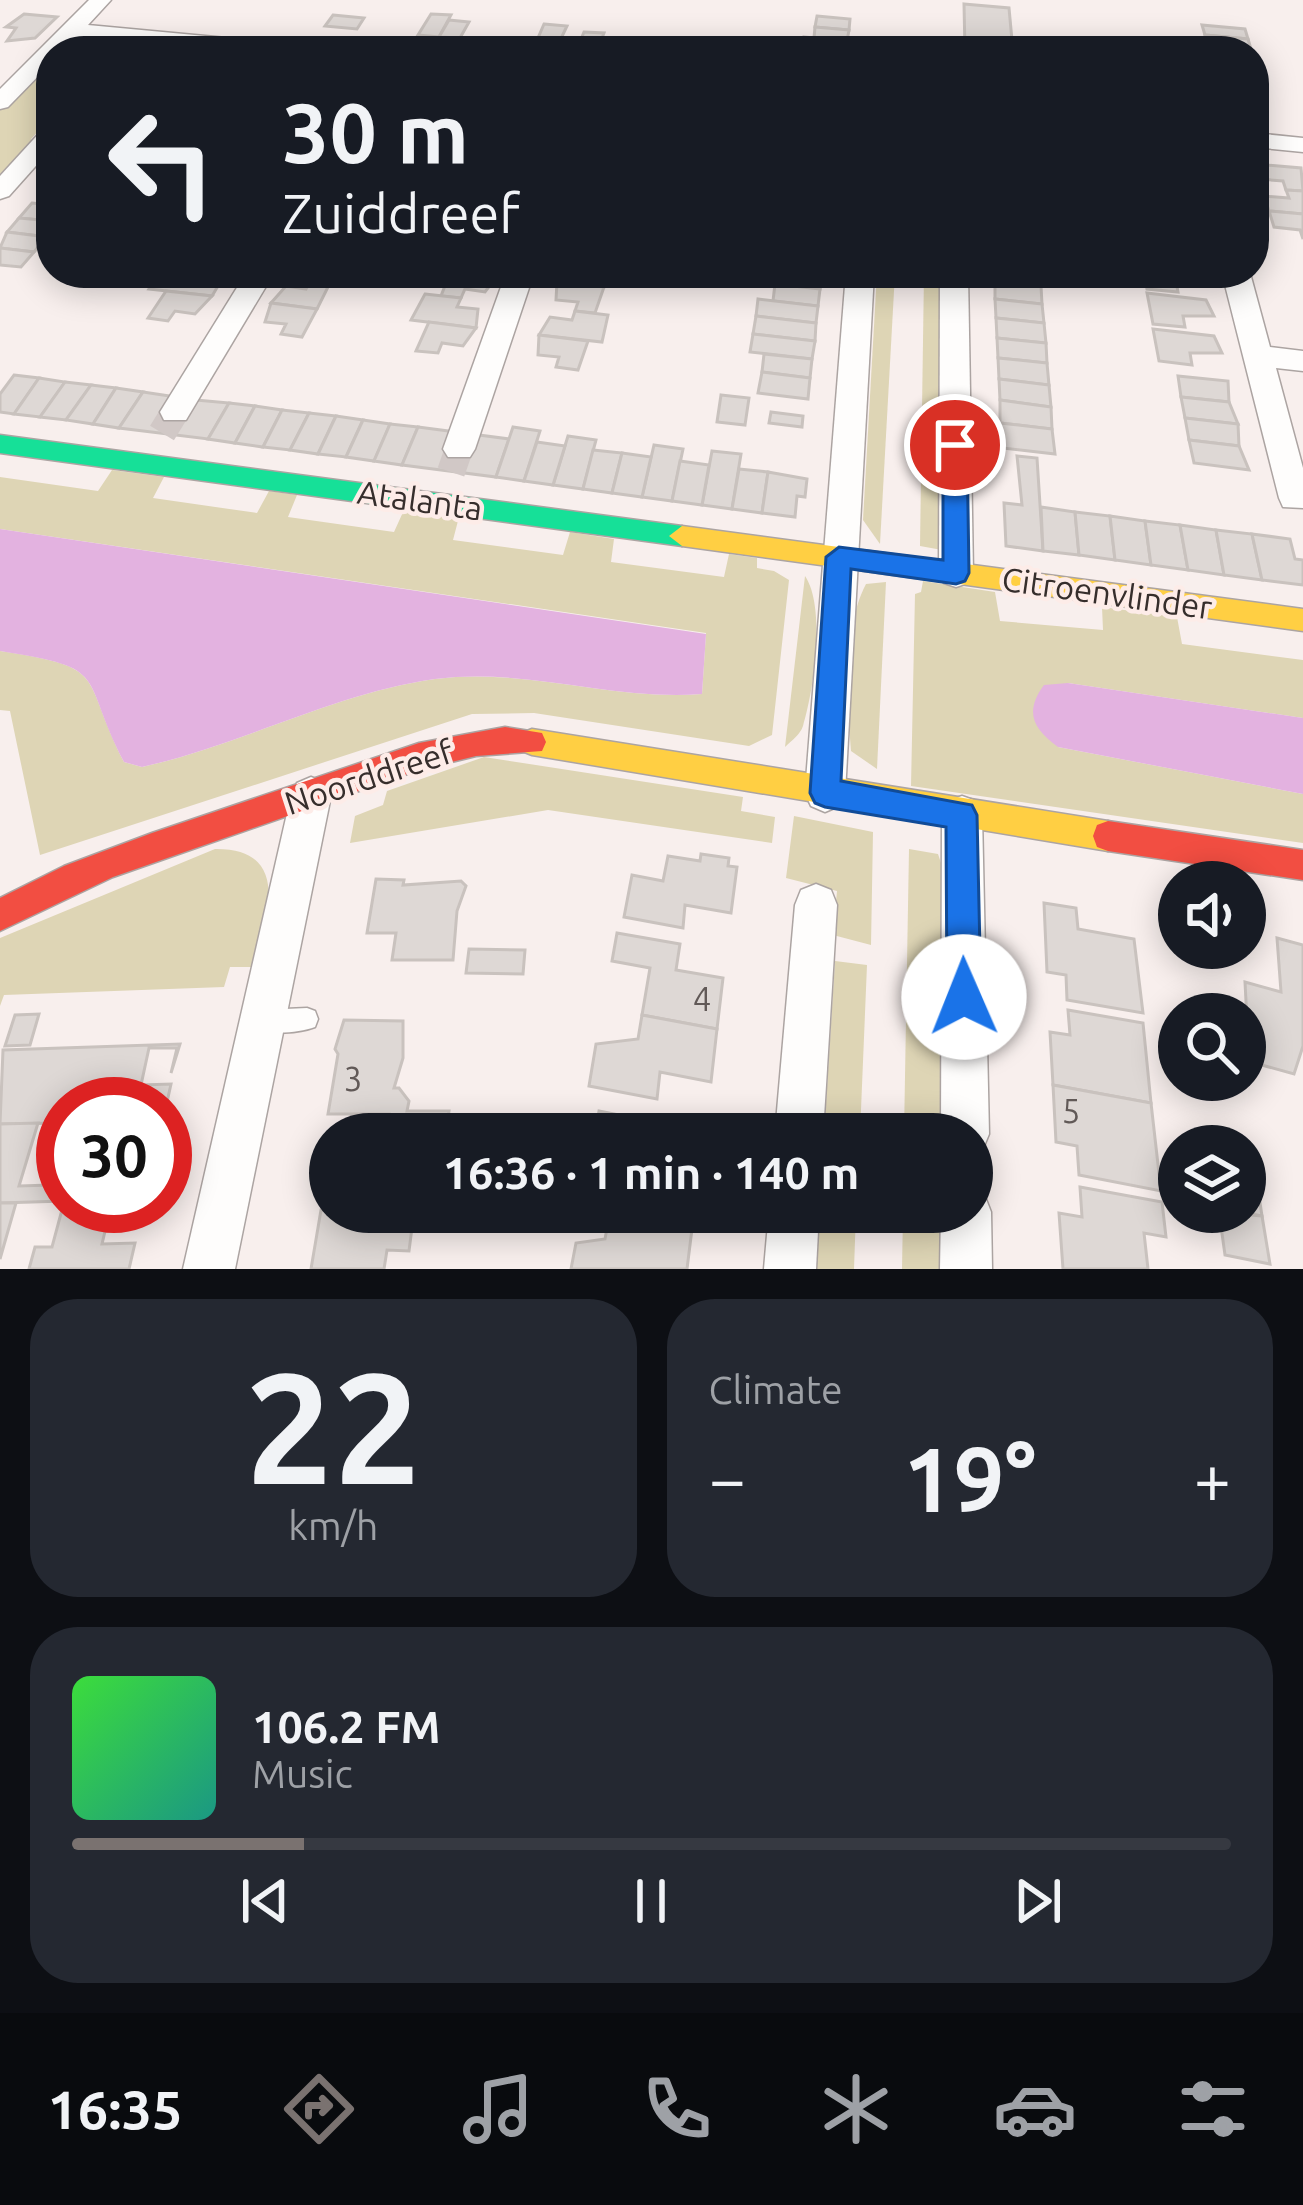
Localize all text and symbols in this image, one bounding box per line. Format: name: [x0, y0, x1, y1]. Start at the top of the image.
icon: left: [84, 84, 240, 240]
text: 30 m: [282, 85, 469, 179]
text: Zuiddreef: [282, 183, 520, 243]
pin: [904, 394, 1006, 496]
icon: arrive: [922, 412, 988, 478]
street label: Atalanta: [355, 472, 485, 527]
street label: Citroenvlinder: [1000, 559, 1215, 626]
street label: Noorddreef: [280, 732, 458, 821]
map controls: [1158, 861, 1266, 1233]
button: sound: [1158, 861, 1266, 969]
position arrow: [901, 934, 1027, 1060]
house number: 4: [693, 980, 711, 1017]
button: search: [1158, 993, 1266, 1101]
house number: 3: [344, 1060, 362, 1097]
speed limit sign: 30: [36, 1077, 192, 1233]
house number: 5: [1062, 1092, 1080, 1129]
button: layers: [1158, 1125, 1266, 1233]
text: 16:36 · 1 min · 140 m: [443, 1147, 859, 1198]
text: 22: [245, 1339, 421, 1513]
text: Climate: [709, 1368, 843, 1411]
text: 19°: [903, 1428, 1036, 1529]
text: −: [709, 1441, 746, 1515]
text: +: [1194, 1441, 1231, 1515]
text: km/h: [288, 1504, 378, 1547]
text: 106.2 FM: [252, 1701, 441, 1752]
text: Music: [252, 1752, 353, 1795]
icon: previous: [232, 1868, 298, 1934]
icon: pause: [618, 1868, 684, 1934]
icon: next: [1005, 1868, 1071, 1934]
icon: directions: [277, 2067, 361, 2151]
icon: music: [456, 2067, 540, 2151]
icon: phone: [635, 2067, 719, 2151]
icon: climate: [814, 2067, 898, 2151]
icon: car: [993, 2067, 1077, 2151]
icon: filters: [1171, 2067, 1255, 2151]
text: 16:35: [47, 2079, 183, 2139]

